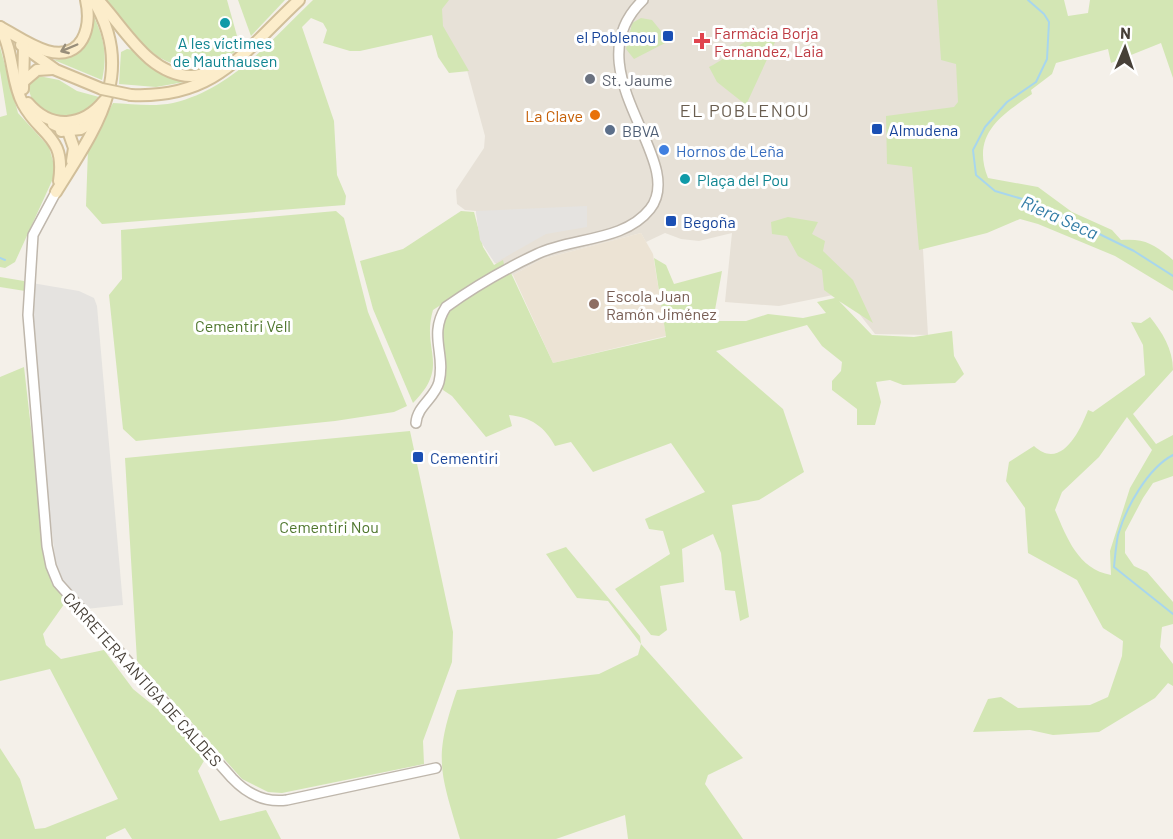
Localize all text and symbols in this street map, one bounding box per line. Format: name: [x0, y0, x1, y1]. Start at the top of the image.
marker: A les víctimes de Mauthausen: [218, 16, 232, 30]
north arrow: [1095, 18, 1155, 78]
place label: Farmàcia Borja Fernandez, Laia: [714, 23, 823, 60]
text: N: [1120, 23, 1131, 42]
place label: el Poblenou: [576, 27, 656, 46]
marker: el Poblenou: [661, 29, 675, 43]
place label: A les víctimes de Mauthausen: [173, 33, 277, 70]
marker: Farmàcia Borja Fernandez, Laia: [695, 34, 709, 48]
one-way arrow: [60, 43, 78, 54]
place label: St. Jaume: [602, 70, 672, 89]
marker: St. Jaume: [583, 72, 597, 86]
district label: EL POBLENOU: [680, 99, 810, 121]
place label: La Clave: [525, 106, 583, 125]
marker: La Clave: [588, 108, 602, 122]
place label: Almudena: [889, 120, 958, 139]
place label: BBVA: [622, 121, 660, 140]
marker: Almudena: [870, 122, 884, 136]
marker: BBVA: [603, 123, 617, 137]
place label: Hornos de Leña: [676, 141, 784, 160]
marker: Hornos de Leña: [657, 143, 671, 157]
place label: Plaça del Pou: [697, 170, 789, 189]
marker: Plaça del Pou: [678, 172, 692, 186]
water label: Riera Seca: [1018, 190, 1102, 244]
place label: Begoña: [683, 212, 736, 231]
marker: Begoña: [664, 214, 678, 228]
place label: Escola Juan Ramón Jiménez: [606, 286, 717, 323]
marker: Escola Juan Ramón Jiménez: [587, 297, 601, 311]
park label: Cementiri Vell: [195, 316, 291, 335]
place label: Cementiri: [430, 448, 498, 467]
marker: Cementiri: [411, 450, 425, 464]
park label: Cementiri Nou: [279, 517, 379, 536]
street label: CARRETERA ANTIGA DE CALDES: [60, 588, 226, 770]

